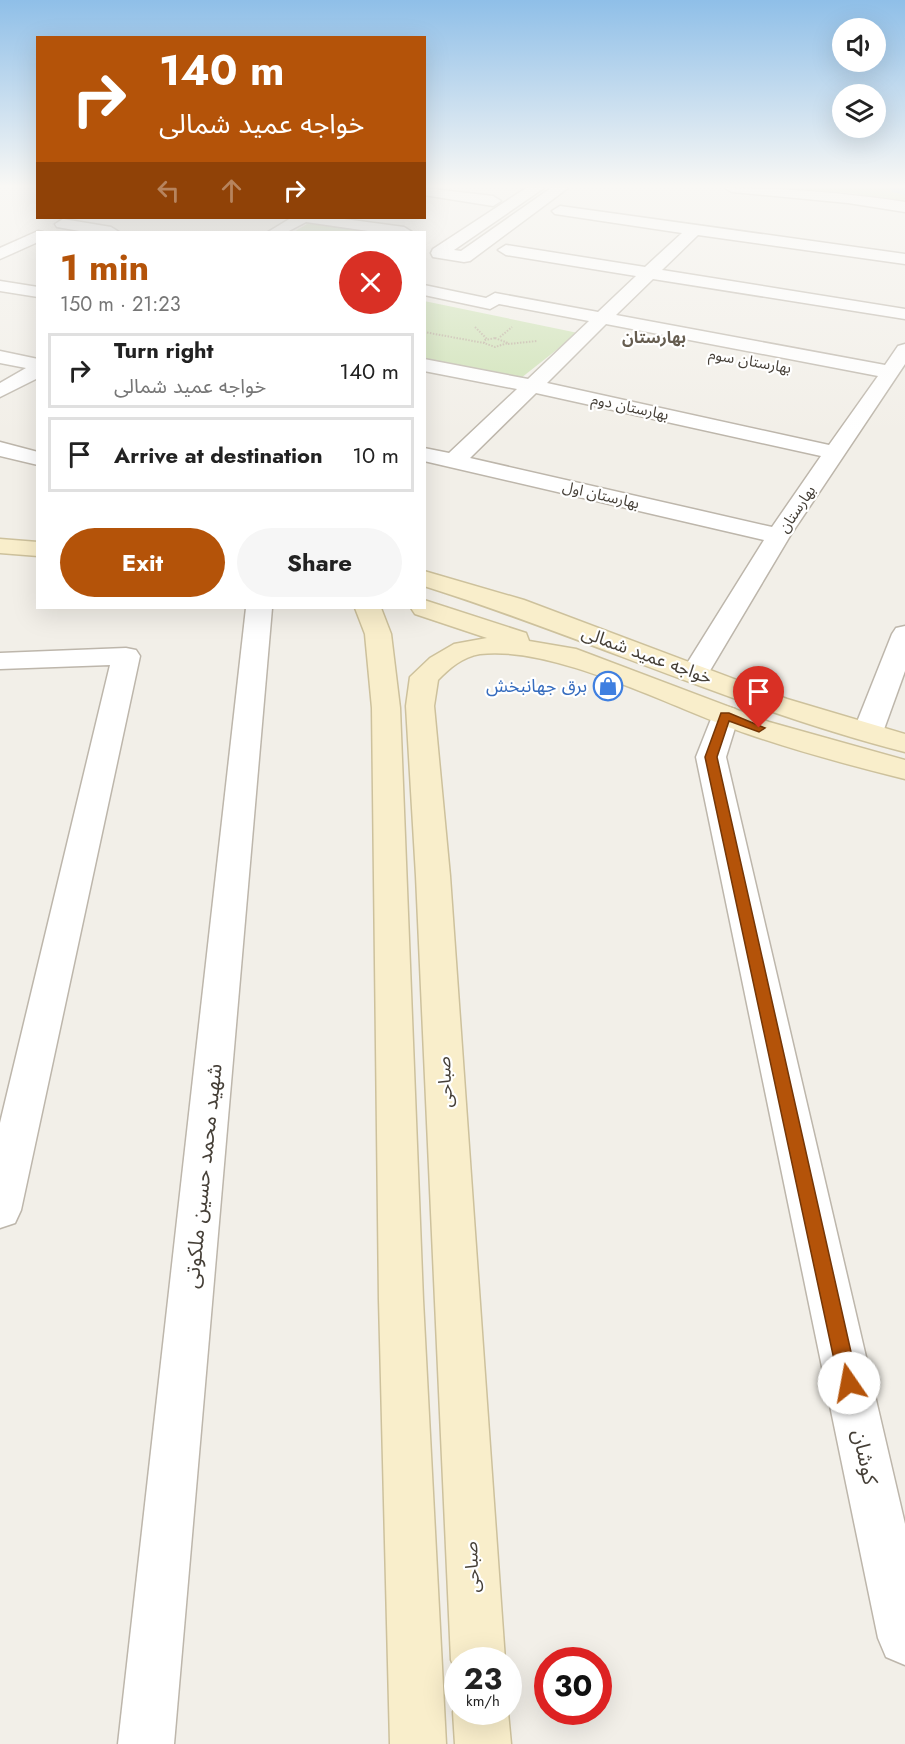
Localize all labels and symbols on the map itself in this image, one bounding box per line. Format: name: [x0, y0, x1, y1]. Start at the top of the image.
district label: بهارستان: [622, 326, 686, 349]
street label: بهارستان سوم: [707, 343, 793, 379]
street label: بهارستان دوم: [589, 388, 671, 426]
street label: بهارستان اول: [560, 475, 642, 515]
street label: بهارستان: [773, 481, 821, 537]
street label: خواجه عمید شمالی: [578, 619, 716, 691]
pin: [733, 666, 784, 728]
shop icon: برق جهانبخش: [592, 670, 624, 702]
place label: برق جهانبخش: [486, 673, 587, 699]
street label: صباحی: [431, 1056, 459, 1108]
street label: شهید محمد حسین ملکوتی: [176, 1062, 230, 1290]
position arrow: [817, 1351, 881, 1415]
street label: کوشان: [845, 1427, 886, 1488]
street label: صباحی: [458, 1541, 486, 1593]
speed limit sign: 30: [534, 1647, 612, 1725]

